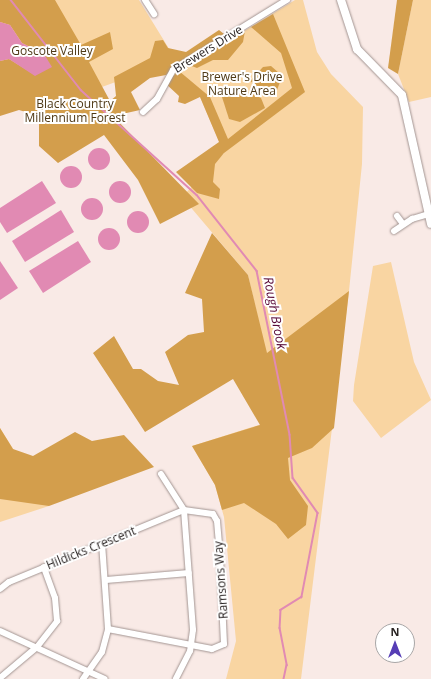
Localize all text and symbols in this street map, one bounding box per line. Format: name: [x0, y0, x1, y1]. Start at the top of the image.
street label: Brewers Drive: [171, 22, 245, 76]
park label: Goscote Valley: [11, 44, 93, 58]
park label: Brewer's Drive Nature Area: [201, 70, 283, 98]
park label: Black Country Millennium Forest: [24, 97, 126, 125]
water label: Rough Brook: [260, 275, 290, 351]
street label: Hildicks Crescent: [44, 523, 138, 573]
street label: Ramsons Way: [211, 541, 231, 619]
north arrow: [375, 623, 415, 663]
text: N: [391, 624, 399, 639]

